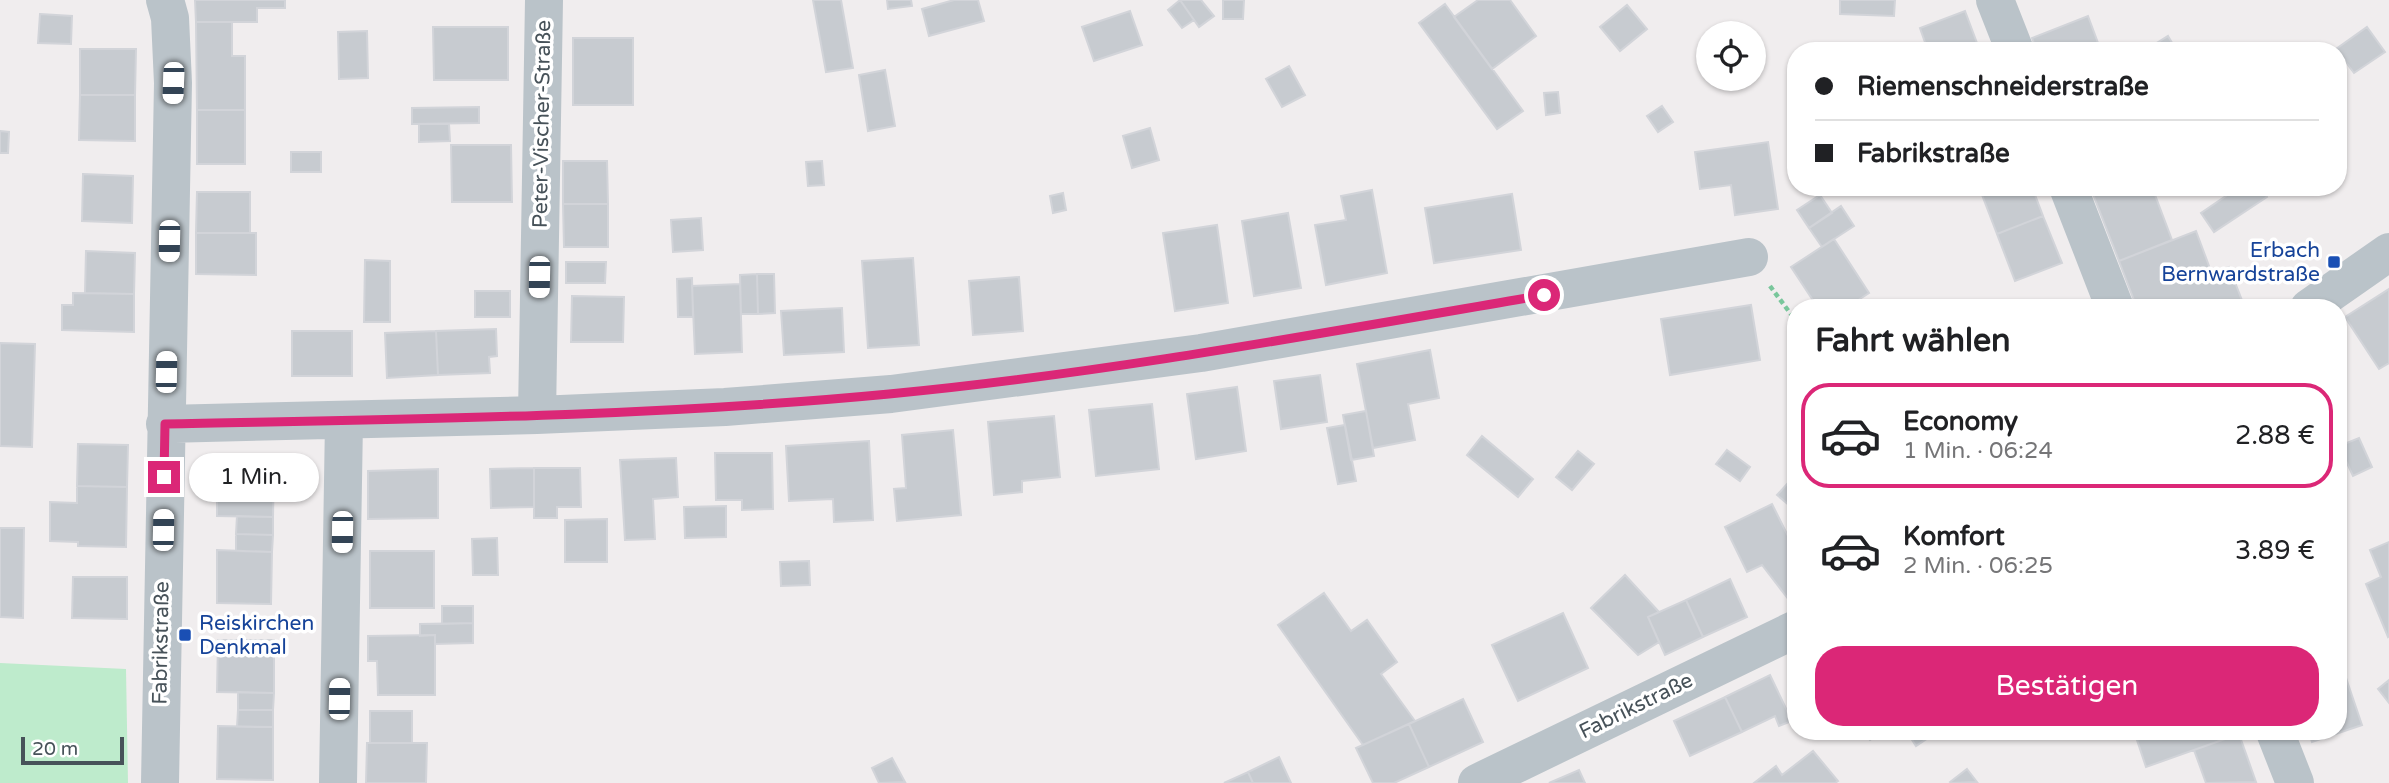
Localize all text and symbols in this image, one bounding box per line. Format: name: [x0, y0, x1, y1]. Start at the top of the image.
street label: Peter-Vischer-Straße: [528, 20, 556, 228]
map controls: [1696, 21, 1766, 91]
button: locate: [1696, 21, 1766, 91]
car: [162, 62, 185, 104]
text: Riemenschneiderstraße: [1857, 71, 2149, 102]
text: Fabrikstraße: [1857, 138, 2010, 169]
car: [159, 220, 180, 262]
place label: Erbach Bernwardstraße: [2161, 238, 2320, 287]
marker: Erbach Bernwardstraße: [2326, 254, 2342, 270]
car: [529, 256, 550, 298]
route start: [1528, 279, 1560, 311]
text: Fahrt wählen: [1815, 322, 2011, 360]
car: [156, 351, 177, 393]
icon: car: [1819, 404, 1882, 467]
text: Economy: [1903, 406, 2018, 437]
text: 2.88 €: [2235, 420, 2315, 451]
text: 1 Min. · 06:24: [1903, 437, 2053, 465]
callout: 1 Min.: [188, 452, 318, 502]
route end: [148, 461, 180, 493]
text: 1 Min.: [220, 463, 288, 491]
car: [153, 509, 174, 551]
car: [332, 511, 353, 553]
icon: car: [1819, 519, 1882, 582]
text: Komfort: [1903, 521, 2005, 552]
text: 3.89 €: [2235, 535, 2315, 566]
text: 2 Min. · 06:25: [1903, 552, 2053, 580]
street label: Fabrikstraße: [147, 581, 175, 705]
place label: Reiskirchen Denkmal: [199, 611, 314, 660]
marker: Reiskirchen Denkmal: [177, 627, 193, 643]
button: Bestätigen: [1815, 646, 2319, 726]
street label: Fabrikstraße: [1575, 668, 1697, 744]
car: [329, 678, 350, 720]
scale bar: [21, 734, 124, 766]
text: 20 m: [32, 738, 78, 760]

